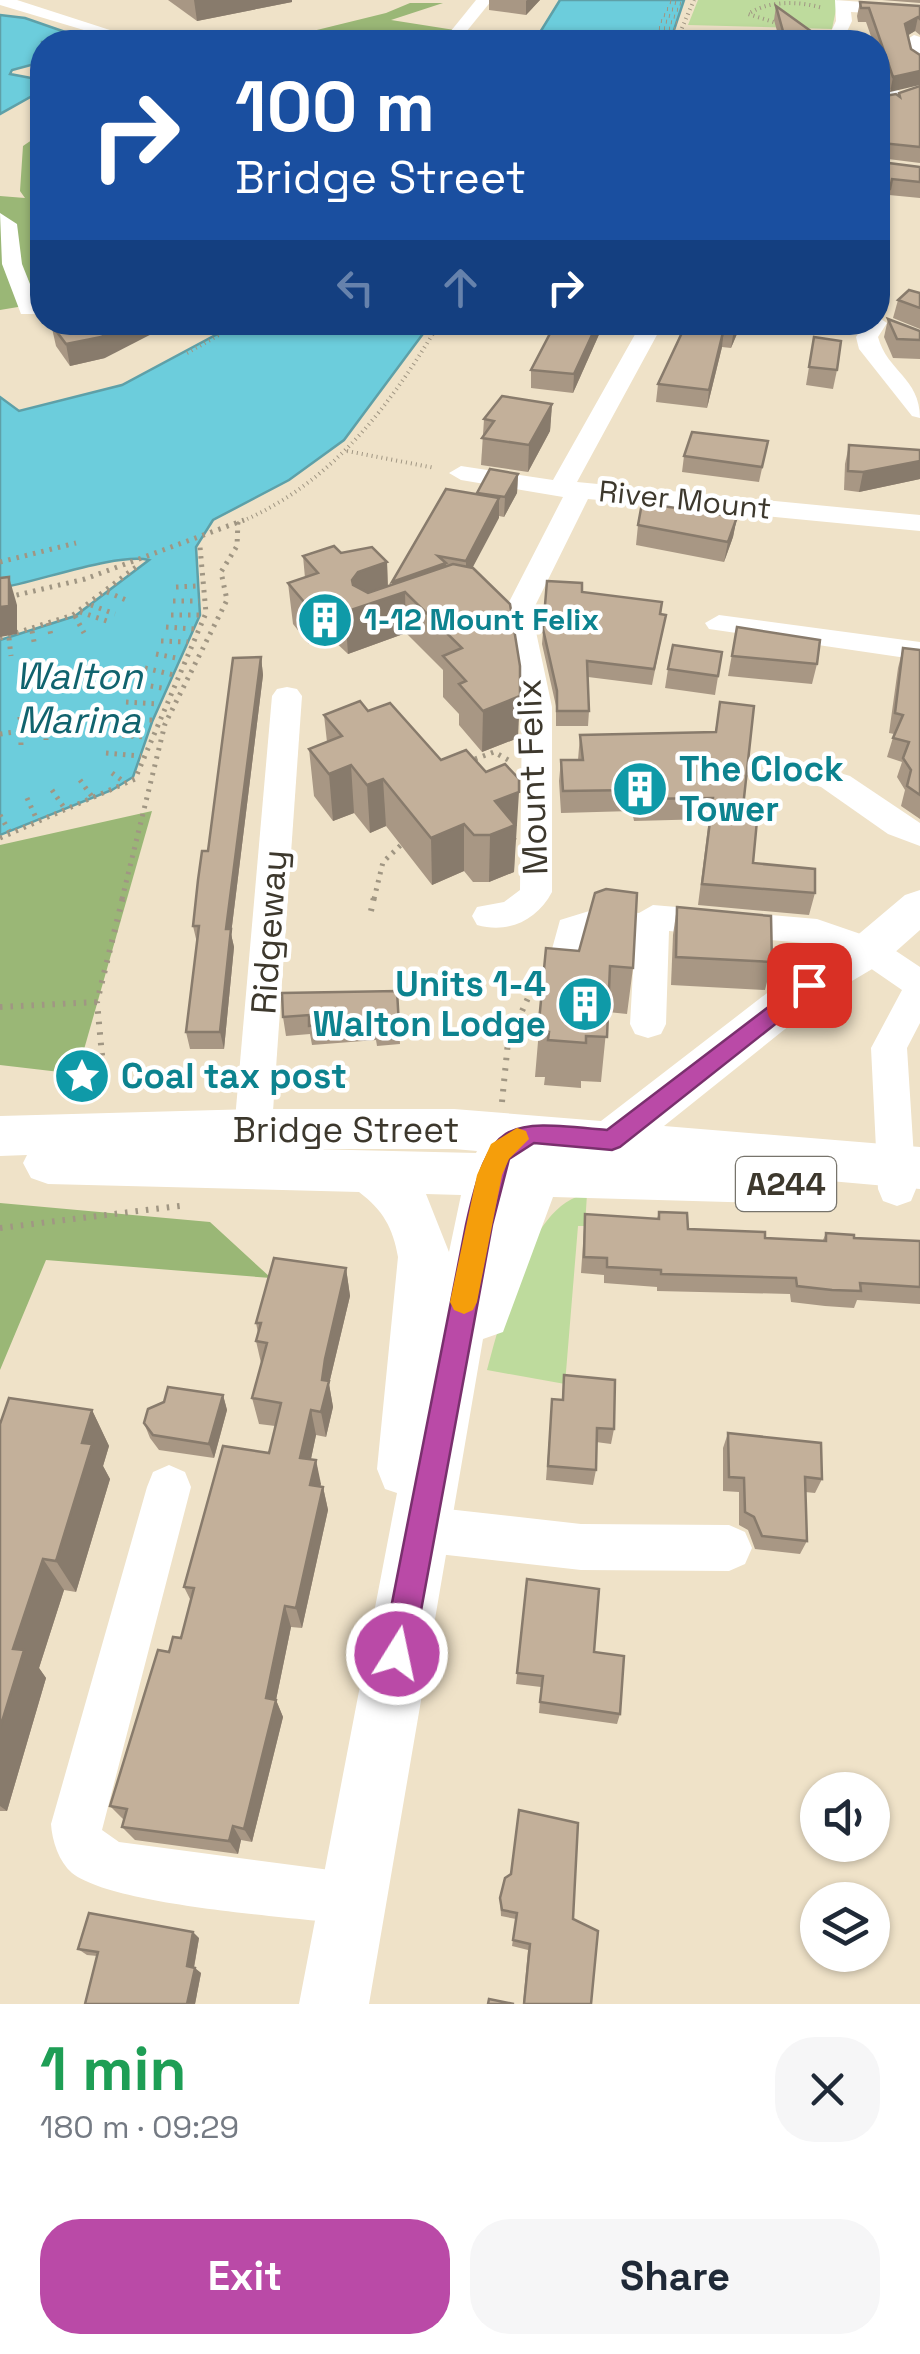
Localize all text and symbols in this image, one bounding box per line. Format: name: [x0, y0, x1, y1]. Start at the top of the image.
text: 100 m: [235, 62, 435, 151]
icon: right: [70, 70, 200, 200]
text: Bridge Street: [235, 149, 526, 206]
icon: left: [328, 260, 383, 315]
icon: ahead: [433, 260, 488, 315]
icon: right: [538, 260, 593, 315]
street label: River Mount: [597, 471, 773, 528]
building icon: 1-12 Mount Felix: [295, 590, 355, 650]
place label: 1-12 Mount Felix: [364, 600, 599, 639]
water label: Walton Marina: [15, 652, 143, 744]
street label: Mount Felix: [507, 678, 557, 876]
place label: The Clock Tower: [679, 747, 844, 831]
building icon: The Clock Tower: [610, 759, 670, 819]
street label: Ridgeway: [241, 848, 297, 1016]
pin: [767, 943, 852, 1028]
icon: arrive: [782, 958, 837, 1013]
place label: Units 1-4 Walton Lodge: [313, 962, 546, 1046]
building icon: Units 1-4 Walton Lodge: [555, 974, 615, 1034]
place icon: Coal tax post: [52, 1046, 112, 1106]
place label: Coal tax post: [121, 1054, 347, 1098]
street label: Bridge Street: [233, 1108, 459, 1152]
road number: A244: [736, 1157, 836, 1211]
position arrow: [345, 1602, 449, 1706]
map controls: [800, 1772, 890, 1972]
button: sound: [800, 1772, 890, 1862]
button: layers: [800, 1882, 890, 1972]
text: 1 min: [40, 2031, 187, 2108]
button: close: [775, 2037, 880, 2142]
text: 180 m · 09:29: [40, 2107, 239, 2147]
button: Exit: [40, 2219, 450, 2334]
button: Share: [470, 2219, 880, 2334]

